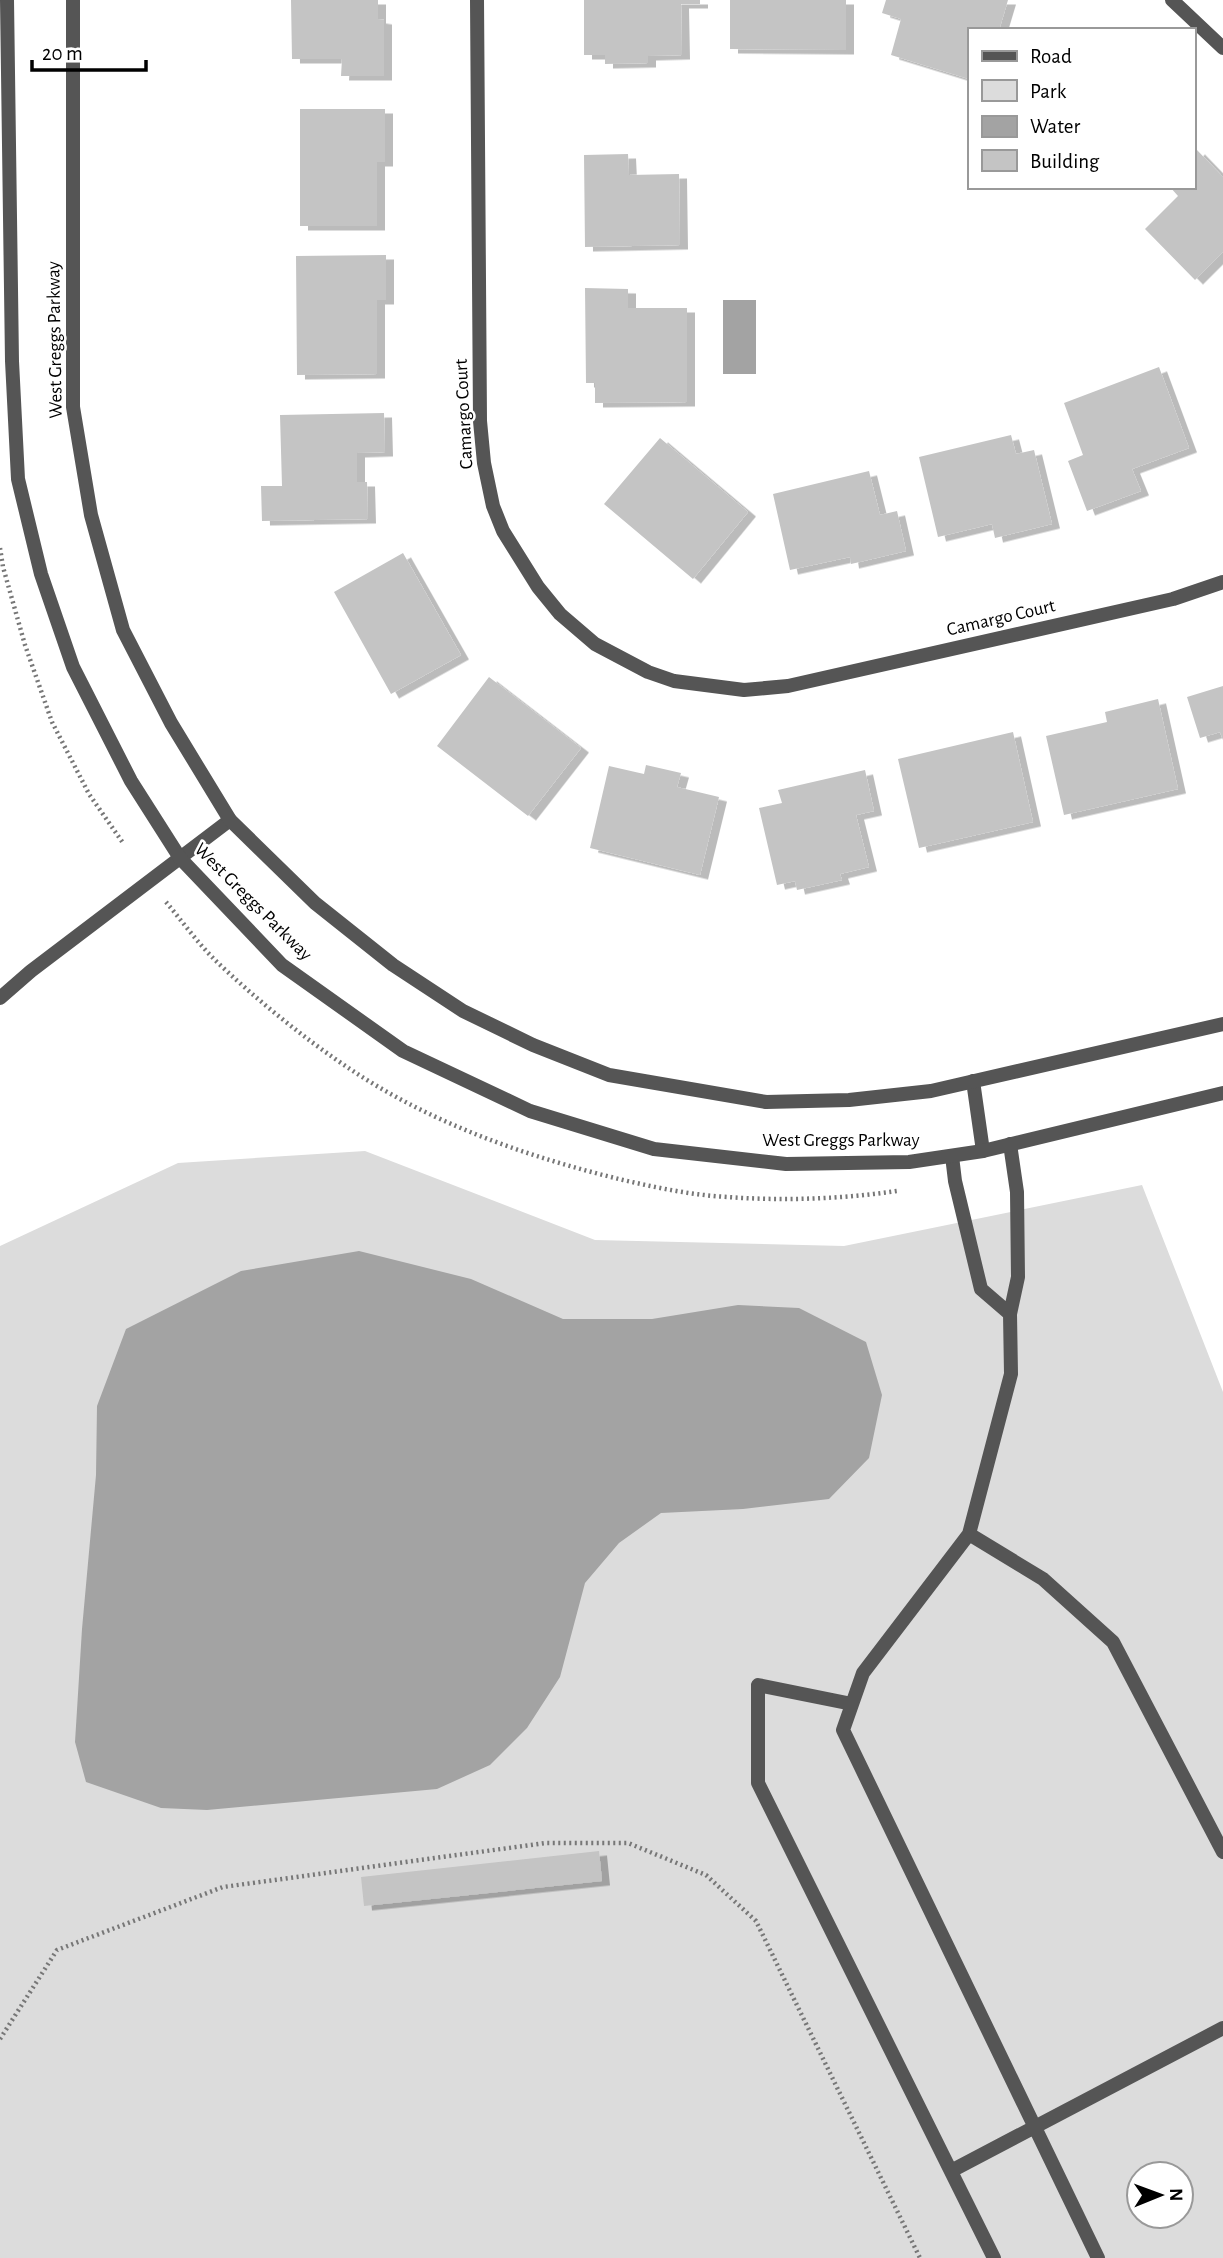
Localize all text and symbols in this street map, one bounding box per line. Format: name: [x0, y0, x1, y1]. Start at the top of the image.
scale bar: [32, 28, 145, 72]
legend: [968, 28, 1195, 189]
text: 20 m: [42, 43, 83, 64]
text: Road: [1030, 46, 1072, 67]
text: Park: [1030, 81, 1067, 102]
text: Water: [1030, 116, 1080, 137]
text: Building: [1030, 151, 1100, 172]
street label: West Greggs Parkway: [44, 261, 66, 419]
street label: Camargo Court: [452, 358, 476, 470]
street label: Camargo Court: [945, 596, 1057, 640]
street label: West Greggs Parkway: [191, 840, 315, 964]
street label: West Greggs Parkway: [762, 1131, 920, 1150]
north arrow: [1125, 2160, 1195, 2230]
text: N: [1166, 2188, 1185, 2202]

